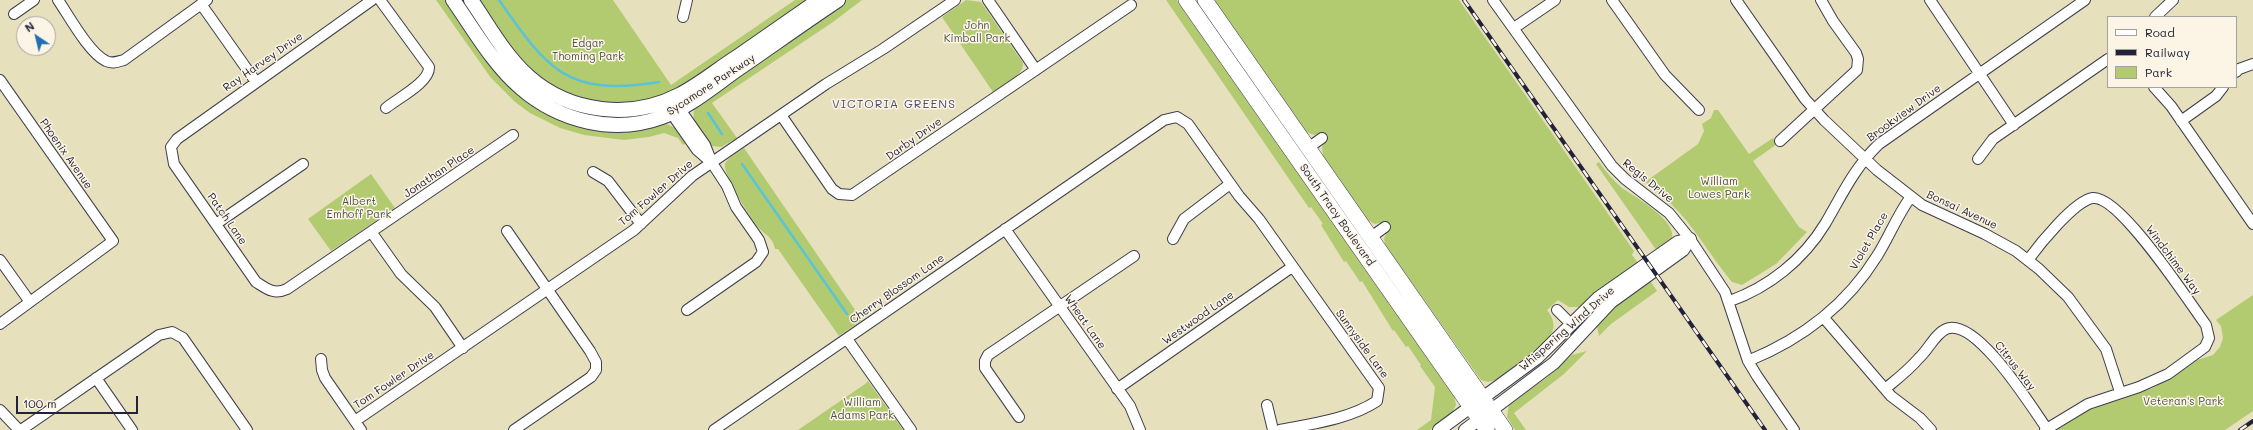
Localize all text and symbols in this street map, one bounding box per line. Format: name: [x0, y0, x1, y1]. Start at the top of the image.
north arrow: [16, 16, 56, 56]
legend: [2107, 16, 2237, 88]
text: N: [22, 18, 37, 35]
park label: John Kimball Park: [944, 19, 1010, 45]
text: Road: [2145, 24, 2175, 40]
street label: Ray Harvey Drive: [221, 30, 305, 94]
park label: Edgar Thoming Park: [552, 37, 624, 63]
text: Railway: [2145, 44, 2190, 60]
street label: Sycamore Parkway: [664, 52, 758, 118]
text: Park: [2145, 64, 2172, 80]
street label: Brookview Drive: [1864, 82, 1944, 144]
district label: VICTORIA GREENS: [832, 97, 956, 111]
street label: Darby Drive: [883, 115, 945, 163]
street label: Phoenix Avenue: [37, 116, 95, 192]
street label: Jonathan Place: [401, 143, 477, 201]
street label: Tom Fowler Drive: [616, 157, 696, 229]
street label: Regis Drive: [1620, 157, 1676, 205]
street label: South Tracy Boulevard: [1297, 161, 1377, 269]
park label: William Lowes Park: [1688, 175, 1750, 201]
street label: Bonsai Avenue: [1925, 188, 1999, 232]
street label: Patch Lane: [204, 191, 250, 247]
park label: Albert Emhoff Park: [327, 195, 391, 221]
street label: Violet Place: [1847, 210, 1891, 272]
street label: Windchime Way: [2143, 223, 2203, 297]
street label: Cherry Blossom Lane: [847, 251, 947, 327]
street label: Whispering Wind Drive: [1517, 284, 1617, 374]
street label: Westwood Lane: [1160, 288, 1236, 348]
street label: Wheat Lane: [1061, 292, 1109, 352]
street label: Sunnyside Lane: [1333, 307, 1391, 381]
street label: Citrus Way: [1992, 339, 2038, 393]
street label: Tom Fowler Drive: [351, 348, 437, 412]
scale bar: [18, 388, 140, 414]
text: 100 m: [23, 395, 57, 411]
park label: Veteran's Park: [2143, 395, 2223, 409]
park label: William Adams Park: [830, 396, 894, 422]

